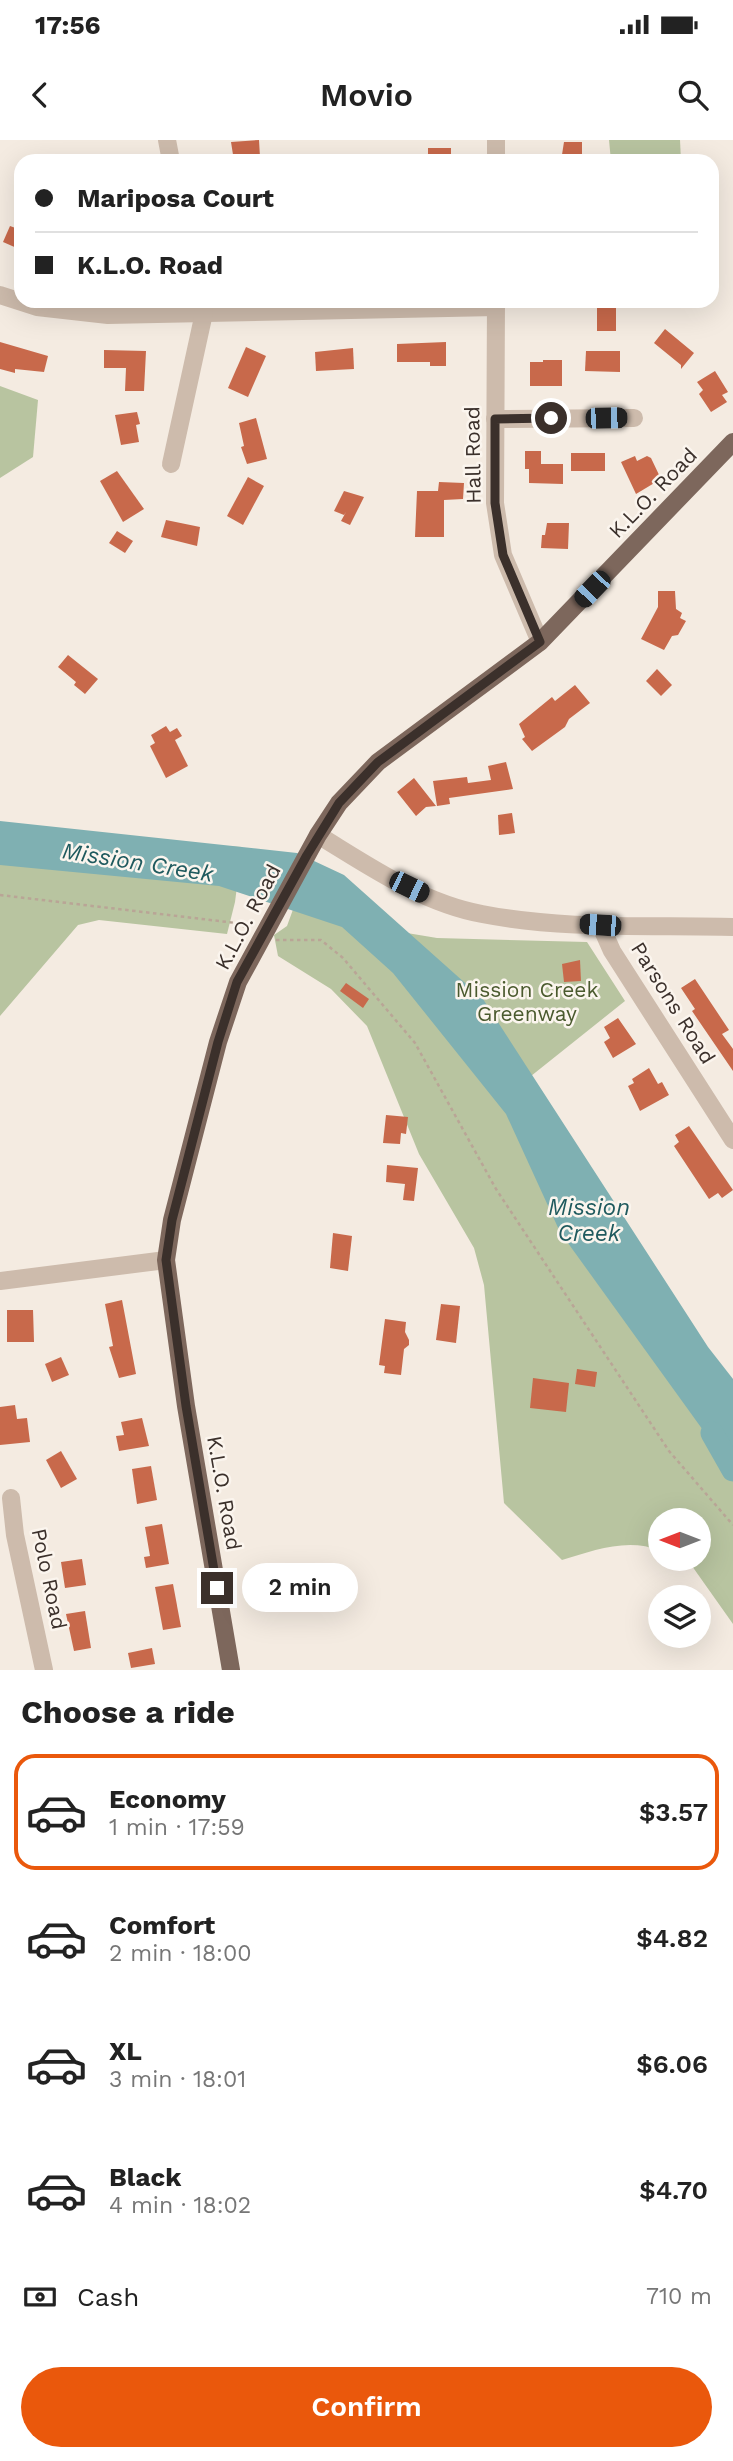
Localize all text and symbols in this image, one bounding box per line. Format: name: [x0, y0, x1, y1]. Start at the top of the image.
text: 17:56: [35, 10, 101, 40]
icon: back: [21, 76, 59, 114]
text: Movio: [320, 76, 413, 114]
icon: search: [674, 76, 712, 114]
text: Mariposa Court: [77, 183, 274, 213]
text: K.L.O. Road: [77, 250, 223, 280]
route start: [535, 402, 567, 434]
street label: Hall Road: [459, 406, 486, 504]
car: [585, 407, 628, 429]
street label: K.L.O. Road: [603, 442, 702, 543]
car: [570, 567, 615, 611]
water label: Mission Creek: [60, 837, 217, 888]
street label: K.L.O. Road: [209, 860, 286, 974]
car: [386, 868, 433, 906]
car: [579, 913, 622, 937]
street label: Parsons Road: [626, 937, 721, 1068]
park label: Mission Creek Greenway: [456, 977, 598, 1026]
water label: Mission Creek: [548, 1194, 630, 1247]
street label: K.L.O. Road: [202, 1434, 247, 1552]
north arrow: [648, 1508, 710, 1572]
map controls: [648, 1508, 711, 1648]
street label: Polo Road: [27, 1526, 72, 1632]
callout: 2 min: [242, 1564, 357, 1612]
route end: [201, 1572, 233, 1604]
text: 2 min: [268, 1574, 332, 1601]
button: layers: [648, 1585, 711, 1648]
text: Choose a ride: [21, 1693, 235, 1731]
icon: car: [25, 1781, 88, 1844]
text: Economy: [109, 1784, 226, 1814]
text: $3.57: [639, 1797, 708, 1827]
text: 1 min · 17:59: [109, 1814, 245, 1841]
icon: car: [25, 1907, 88, 1970]
text: Comfort: [109, 1910, 215, 1940]
text: $4.82: [636, 1923, 708, 1953]
text: 2 min · 18:00: [109, 1940, 252, 1967]
icon: car: [25, 2033, 88, 2096]
text: XL: [109, 2036, 142, 2066]
text: $6.06: [636, 2049, 708, 2079]
text: 3 min · 18:01: [109, 2066, 246, 2093]
icon: car: [25, 2159, 88, 2222]
text: Black: [109, 2162, 181, 2192]
text: $4.70: [639, 2175, 708, 2205]
text: 4 min · 18:02: [109, 2192, 251, 2219]
icon: cash: [21, 2278, 59, 2316]
text: Cash: [77, 2282, 139, 2312]
text: 710 m: [646, 2283, 712, 2310]
button: Confirm: [21, 2367, 712, 2447]

